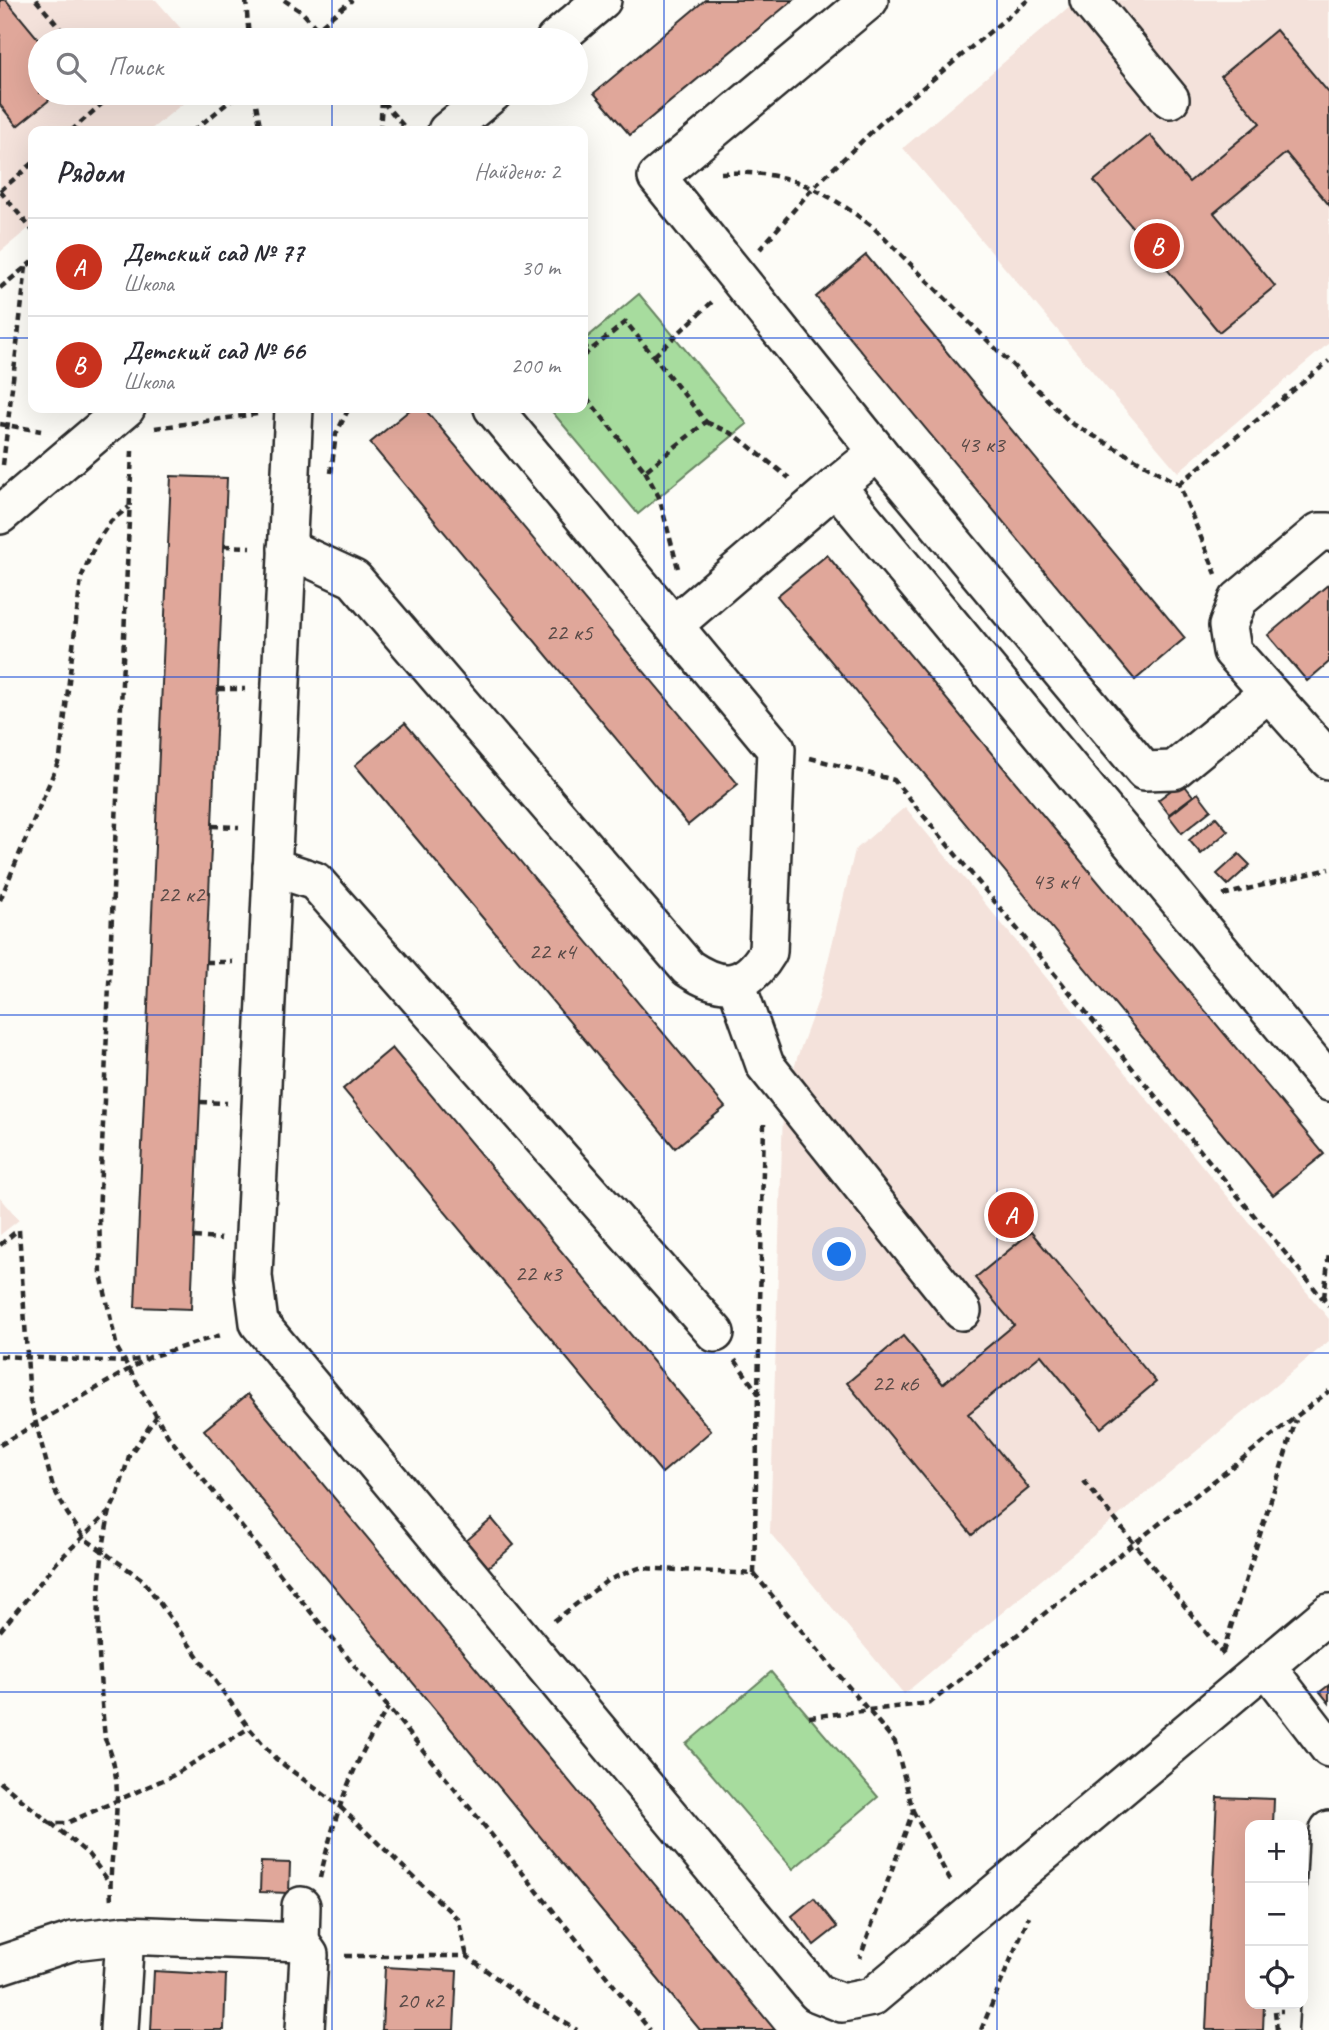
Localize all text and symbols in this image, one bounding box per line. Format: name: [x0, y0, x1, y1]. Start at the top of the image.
search box: [28, 28, 588, 105]
icon: search: [52, 48, 90, 86]
text: Поиск: [108, 50, 163, 83]
text: Рядом: [56, 153, 123, 191]
text: Найдено: 2: [474, 157, 560, 186]
pin: B: [1134, 220, 1180, 272]
text: Детский сад № 77: [123, 236, 304, 269]
text: A: [73, 253, 85, 282]
text: 30 m: [521, 253, 560, 282]
text: Школа: [123, 269, 174, 298]
text: Детский сад № 66: [123, 334, 305, 367]
text: B: [73, 351, 85, 380]
text: 200 m: [511, 351, 560, 380]
text: Школа: [123, 367, 174, 396]
house number: 43 к3: [957, 429, 1007, 459]
house number: 22 к5: [545, 617, 594, 647]
house number: 43 к4: [1031, 866, 1081, 896]
house number: 22 к2: [157, 879, 207, 909]
house number: 22 к4: [528, 936, 578, 966]
pin: A: [988, 1189, 1034, 1241]
your location: [822, 1237, 856, 1271]
house number: 22 к3: [514, 1258, 564, 1288]
house number: 22 к6: [871, 1368, 920, 1398]
map controls: [1245, 1820, 1308, 2009]
button: +: [1245, 1820, 1308, 1883]
button: −: [1245, 1883, 1308, 1946]
button: locate: [1245, 1946, 1308, 2009]
house number: 20 к2: [396, 1985, 446, 2015]

